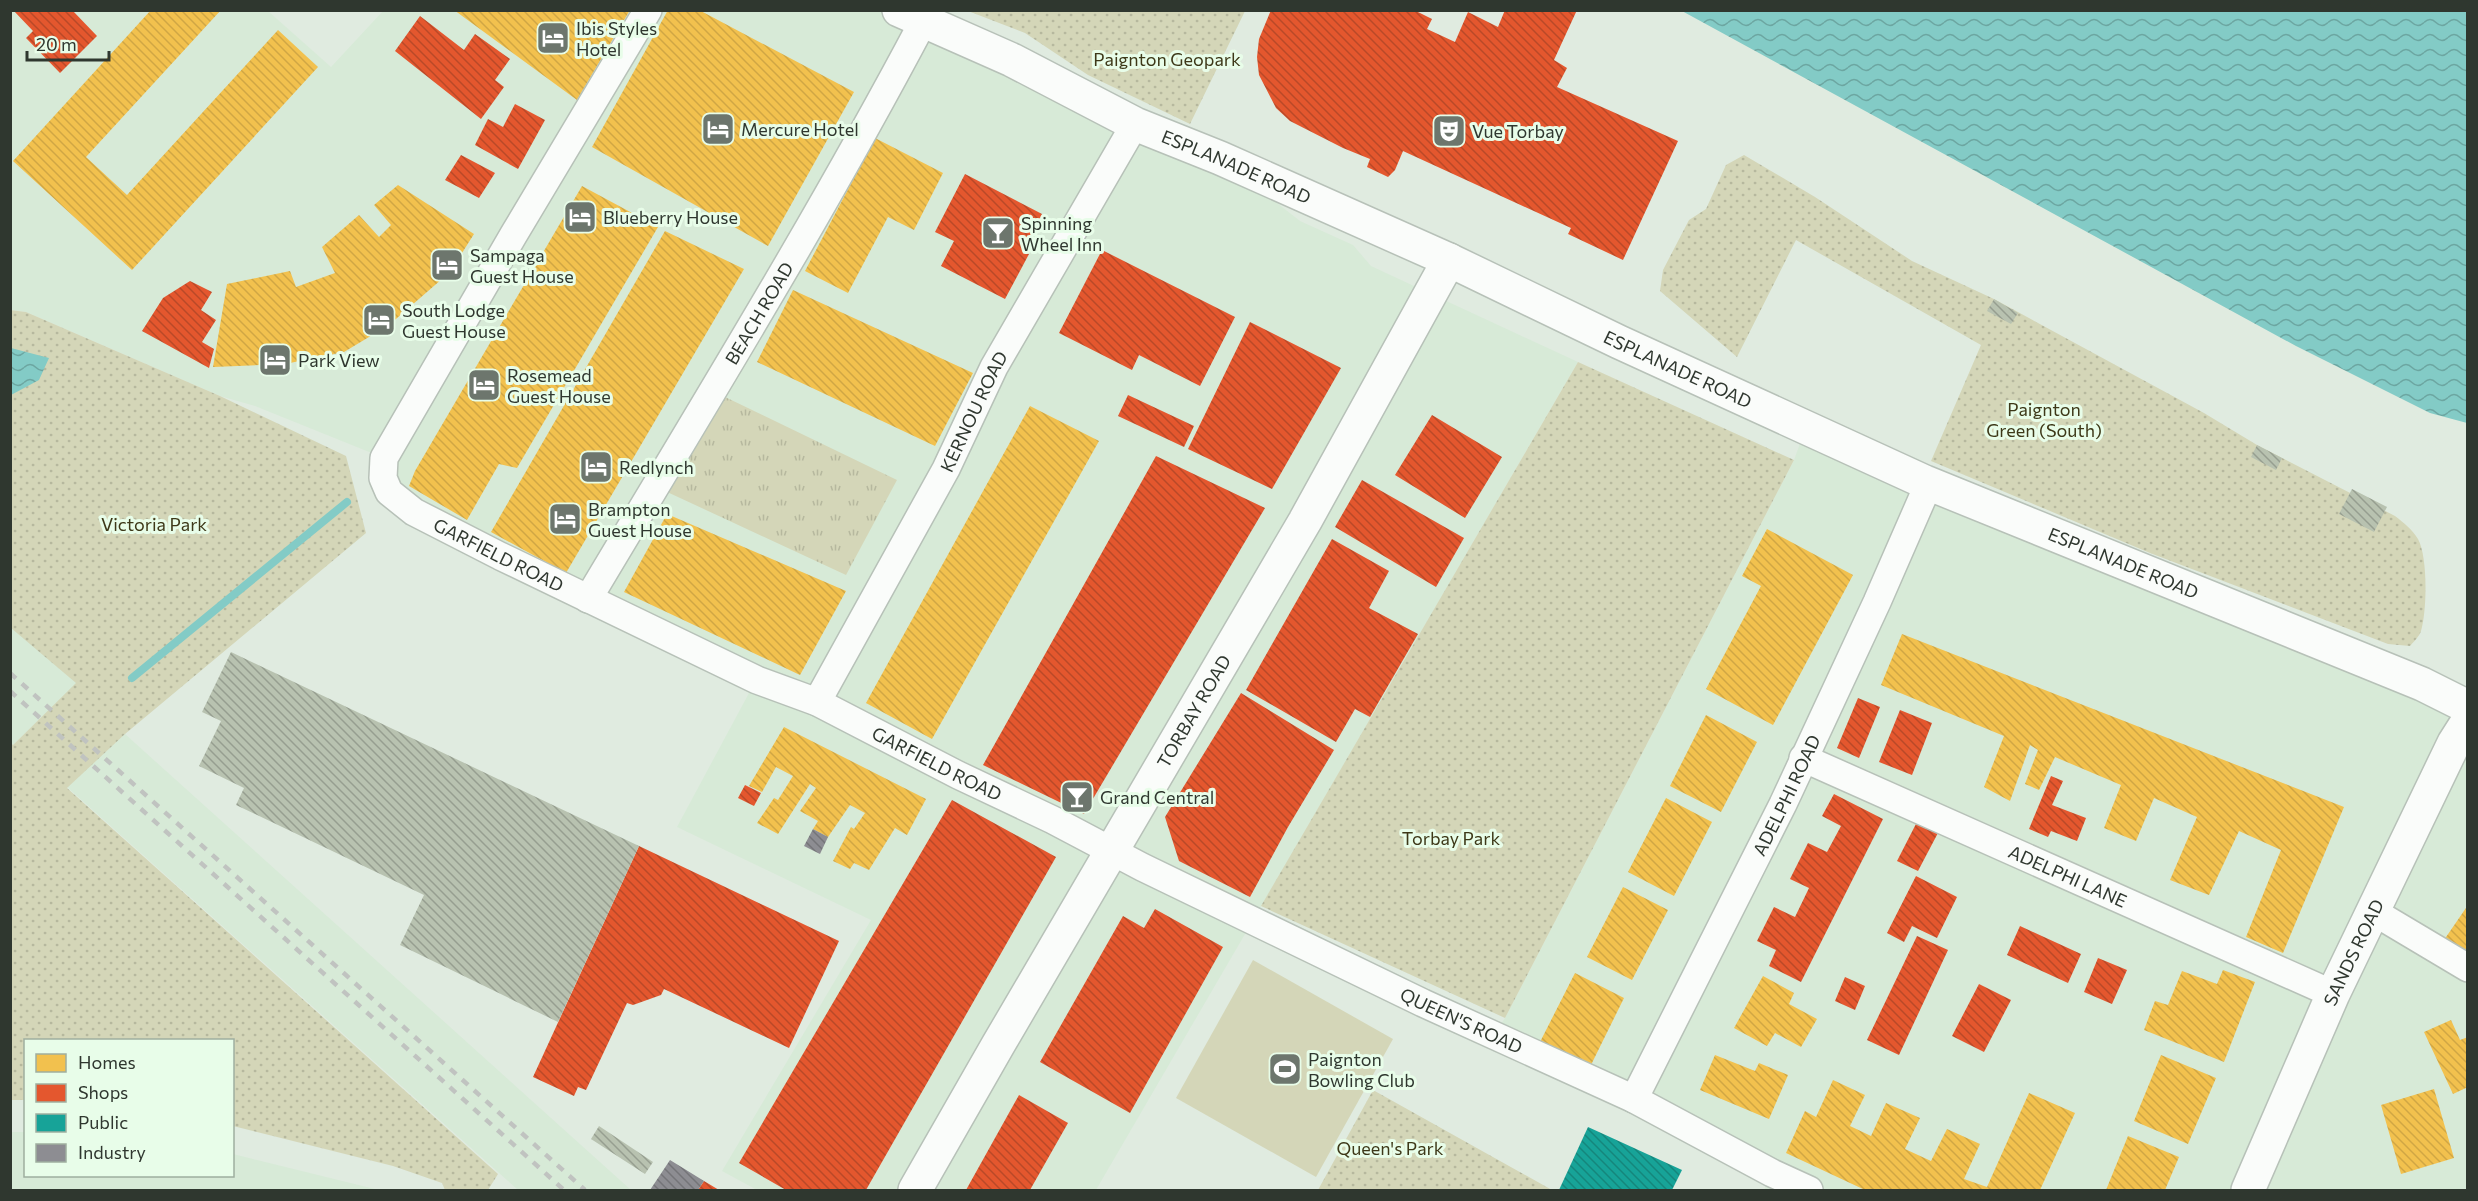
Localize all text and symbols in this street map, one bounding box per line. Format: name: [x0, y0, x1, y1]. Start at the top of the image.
place label: Ibis Styles Hotel: [576, 17, 657, 60]
hotel icon: Ibis Styles Hotel: [535, 20, 571, 56]
scale bar: [27, 24, 110, 62]
text: 20 m: [36, 33, 77, 55]
park label: Paignton Geopark: [1093, 48, 1241, 70]
hotel icon: Mercure Hotel: [700, 111, 736, 147]
theatre icon: Vue Torbay: [1431, 113, 1467, 149]
place label: Mercure Hotel: [741, 118, 859, 140]
place label: Vue Torbay: [1472, 120, 1564, 142]
street label: ESPLANADE ROAD: [1158, 125, 1314, 208]
hotel icon: Blueberry House: [562, 199, 598, 235]
place label: Blueberry House: [603, 206, 738, 228]
place label: Spinning Wheel Inn: [1021, 212, 1102, 255]
bar icon: Spinning Wheel Inn: [980, 215, 1016, 251]
place label: Sampaga Guest House: [470, 244, 574, 287]
hotel icon: Sampaga Guest House: [429, 247, 465, 283]
street label: BEACH ROAD: [720, 258, 798, 368]
place label: South Lodge Guest House: [402, 299, 506, 342]
hotel icon: South Lodge Guest House: [361, 302, 397, 338]
street label: ESPLANADE ROAD: [1600, 325, 1755, 412]
hotel icon: Park View: [257, 342, 293, 378]
street label: KERNOU ROAD: [935, 347, 1012, 476]
place label: Park View: [298, 349, 380, 371]
place label: Rosemead Guest House: [507, 364, 611, 407]
hotel icon: Rosemead Guest House: [466, 367, 502, 403]
park label: Paignton Green (South): [1986, 398, 2102, 441]
hotel icon: Redlynch: [578, 449, 614, 485]
place label: Redlynch: [619, 456, 694, 478]
place label: Brampton Guest House: [588, 498, 692, 541]
hotel icon: Brampton Guest House: [547, 501, 583, 537]
park label: Victoria Park: [101, 513, 207, 535]
street label: GARFIELD ROAD: [430, 513, 567, 596]
street label: ESPLANADE ROAD: [2045, 522, 2202, 603]
street label: TORBAY ROAD: [1152, 651, 1235, 772]
street label: GARFIELD ROAD: [868, 721, 1005, 805]
street label: ADELPHI ROAD: [1748, 731, 1825, 859]
bar icon: Grand Central: [1059, 779, 1095, 815]
place label: Grand Central: [1100, 786, 1214, 808]
park label: Torbay Park: [1402, 827, 1500, 849]
street label: ADELPHI LANE: [2005, 840, 2130, 912]
street label: SANDS ROAD: [2318, 895, 2388, 1009]
street label: QUEEN'S ROAD: [1397, 983, 1526, 1058]
legend: [24, 1039, 234, 1177]
place label: Paignton Bowling Club: [1308, 1048, 1415, 1091]
text: Homes: [78, 1051, 136, 1073]
sports icon: Paignton Bowling Club: [1267, 1051, 1303, 1087]
text: Shops: [78, 1081, 128, 1103]
text: Public: [78, 1111, 128, 1133]
park label: Queen's Park: [1337, 1137, 1444, 1159]
text: Industry: [78, 1141, 146, 1163]

